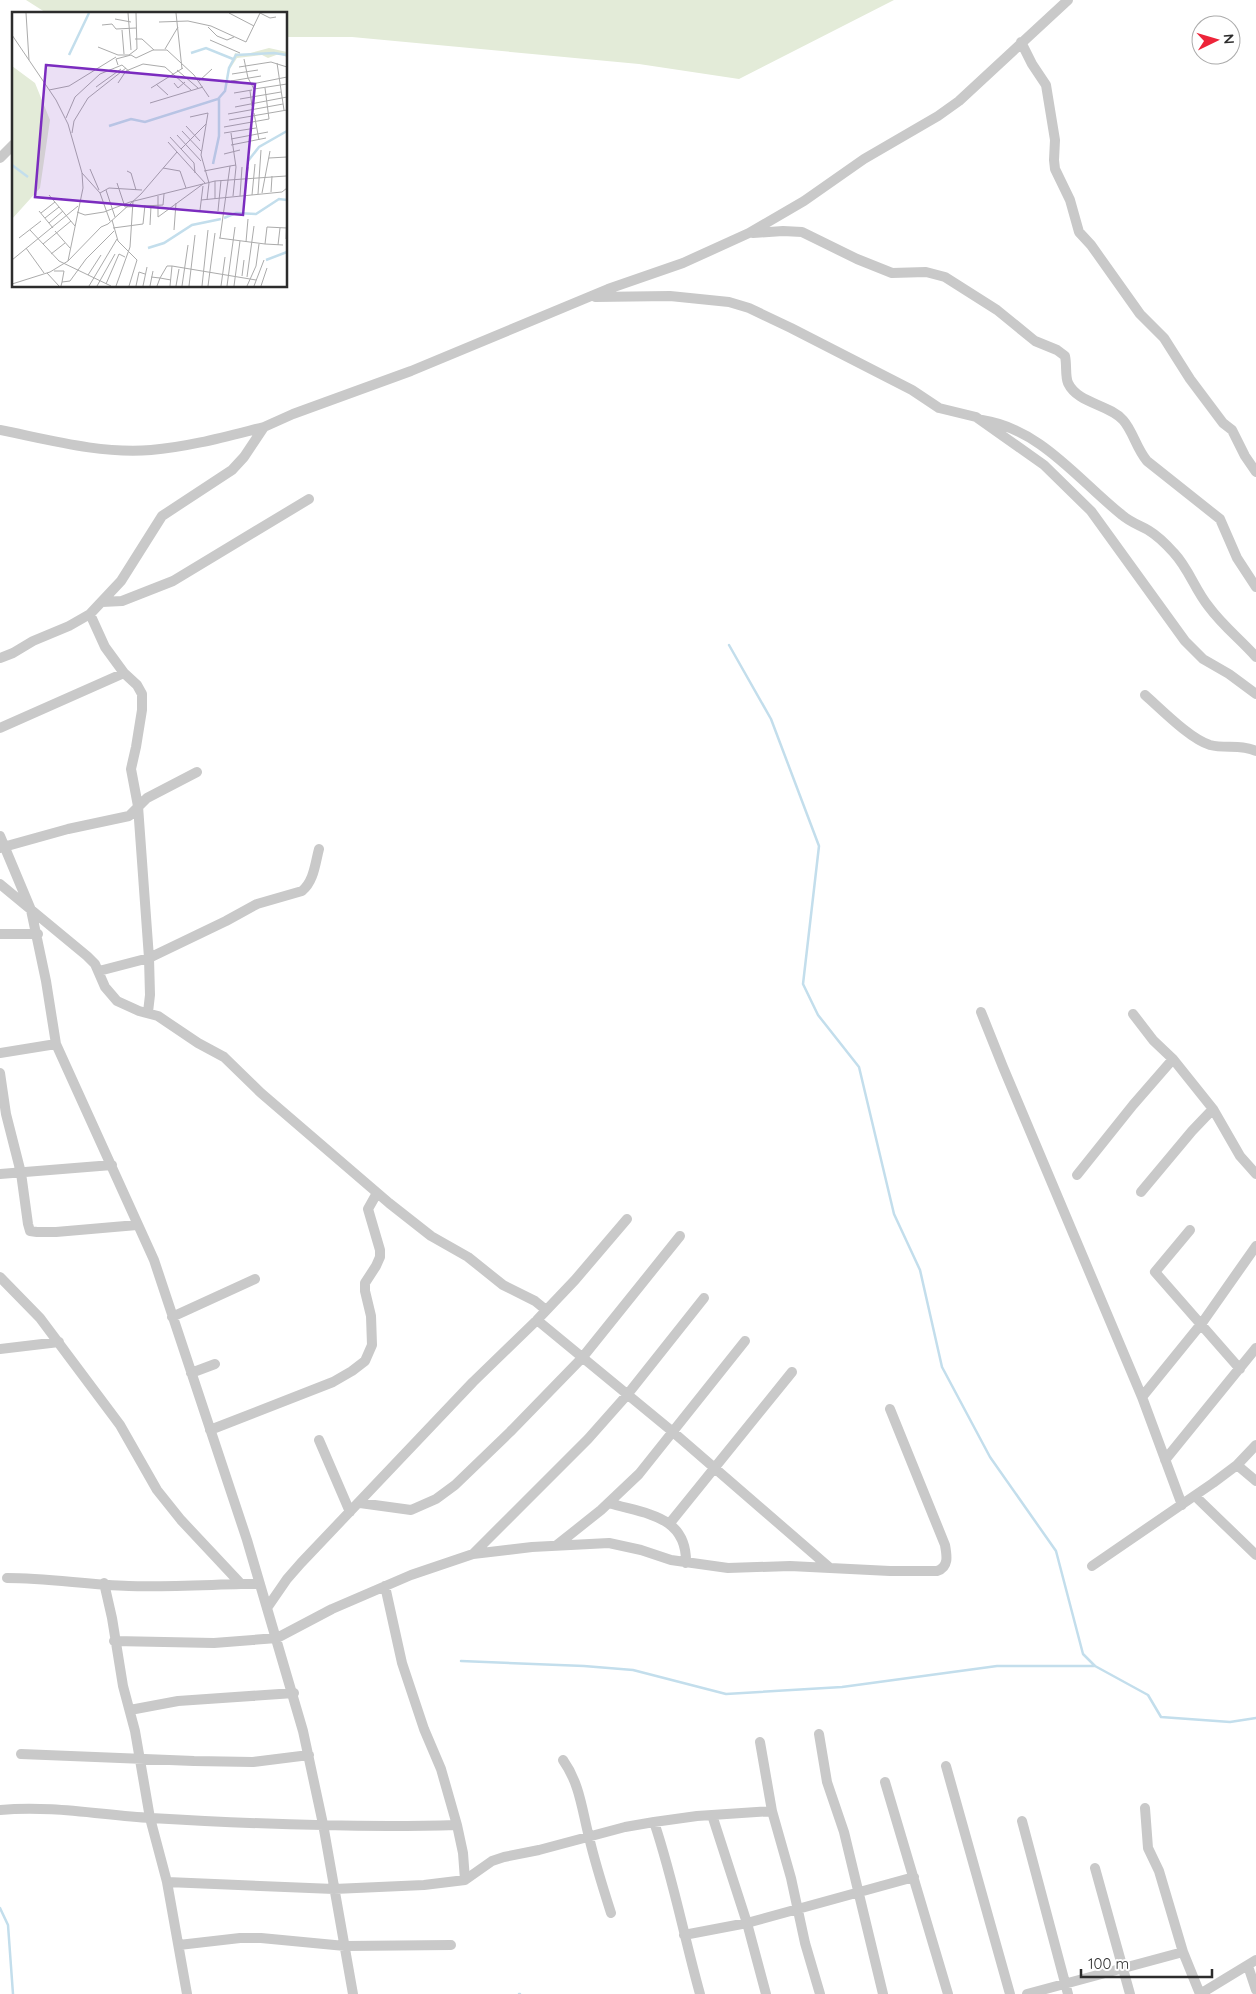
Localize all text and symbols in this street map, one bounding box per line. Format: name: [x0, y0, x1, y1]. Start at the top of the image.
inset map: [12, 12, 288, 288]
north arrow: [1191, 15, 1241, 65]
text: N: [1220, 33, 1238, 45]
scale bar: [1081, 1946, 1212, 1978]
text: 100 m: [1088, 1954, 1129, 1973]

